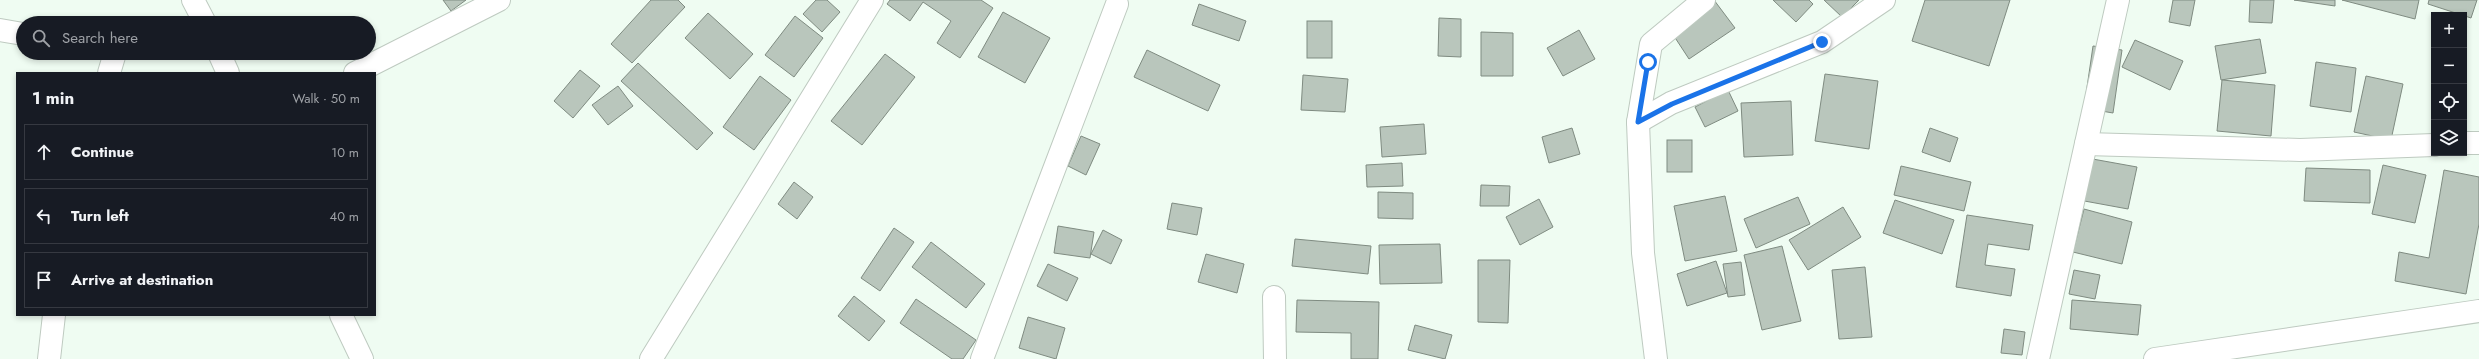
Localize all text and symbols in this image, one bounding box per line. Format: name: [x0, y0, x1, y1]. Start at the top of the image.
map controls: [2431, 12, 2467, 156]
button: +: [2431, 12, 2467, 48]
search box: [16, 16, 376, 60]
icon: search: [30, 27, 52, 49]
text: Search here: [62, 27, 138, 49]
route end: [1813, 33, 1831, 51]
button: −: [2431, 48, 2467, 84]
route start: [1639, 53, 1657, 71]
button: locate: [2431, 84, 2467, 120]
text: 1 min: [32, 86, 74, 110]
text: Walk · 50 m: [293, 89, 360, 108]
button: layers: [2431, 120, 2467, 156]
icon: ahead: [33, 141, 55, 163]
text: Continue: [71, 141, 134, 163]
text: 10 m: [331, 143, 359, 162]
icon: left: [33, 205, 55, 227]
text: Turn left: [71, 205, 129, 227]
text: 40 m: [330, 207, 359, 226]
icon: arrive: [33, 269, 55, 291]
text: Arrive at destination: [71, 269, 213, 291]

